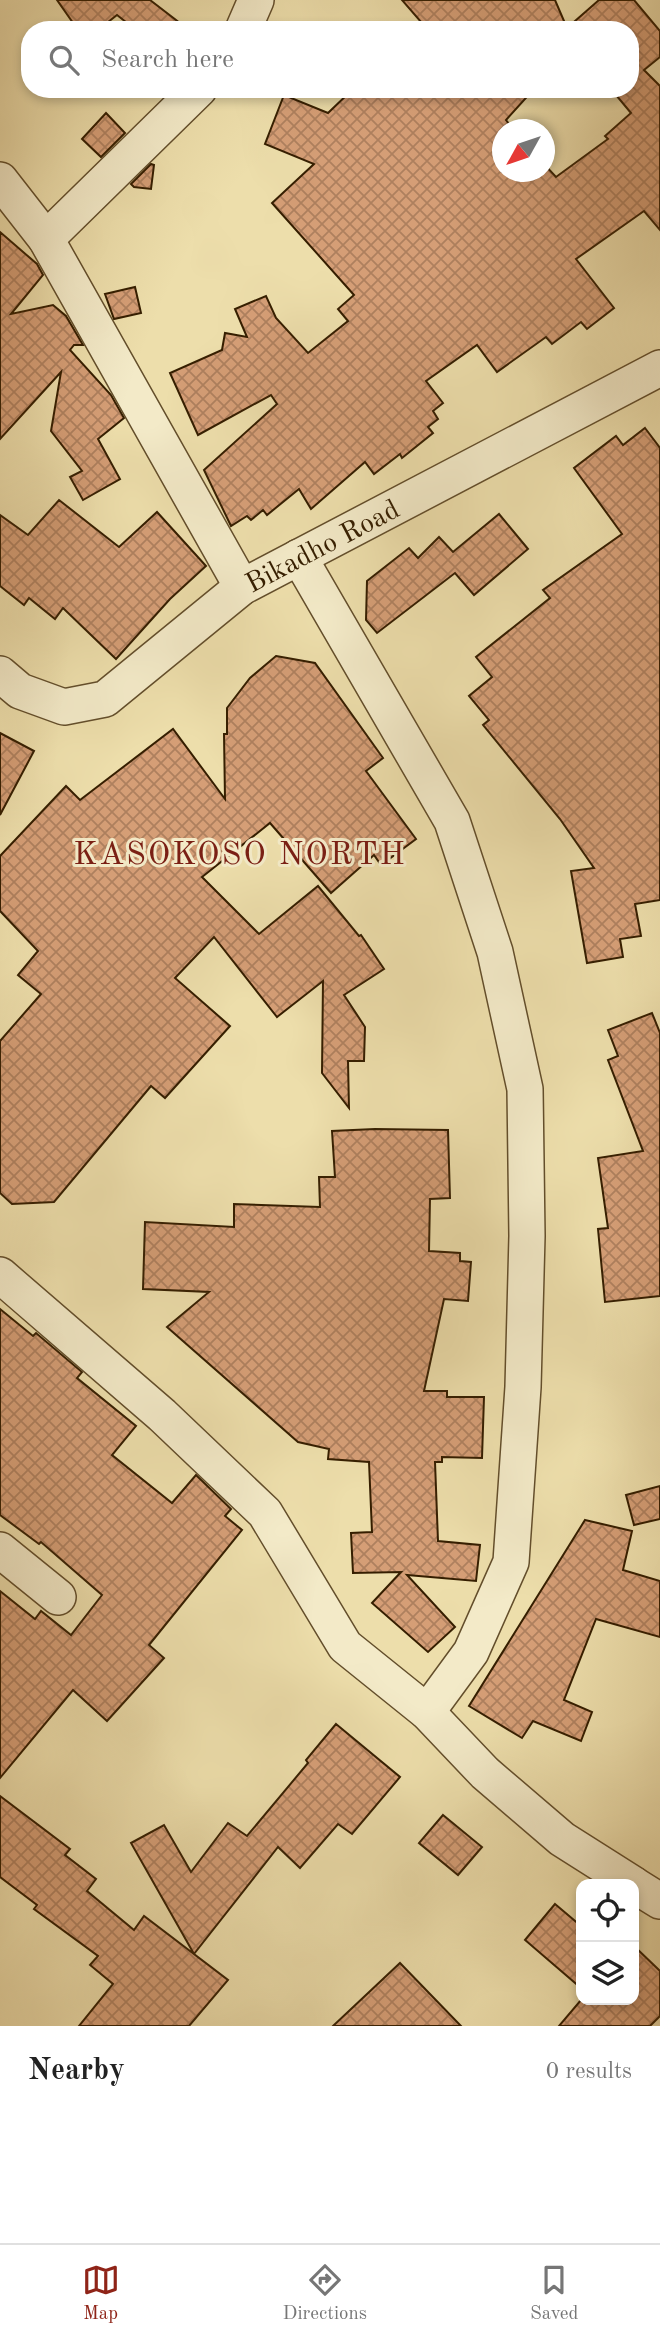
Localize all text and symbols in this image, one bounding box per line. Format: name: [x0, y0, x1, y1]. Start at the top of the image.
search box: [21, 21, 639, 98]
icon: search: [45, 41, 83, 79]
text: Search here: [101, 47, 234, 73]
north arrow: [492, 119, 555, 182]
street label: Bikadho Road: [242, 496, 405, 599]
district label: KASOKOSO NORTH: [73, 840, 407, 872]
map controls: [576, 1879, 639, 2005]
button: locate: [576, 1879, 639, 1942]
button: layers: [576, 1942, 639, 2005]
text: Nearby: [28, 2056, 125, 2086]
text: 0 results: [546, 2060, 632, 2083]
tab: Map: [82, 2261, 120, 2326]
tab: Directions: [283, 2261, 367, 2326]
tab: Saved: [530, 2261, 578, 2326]

